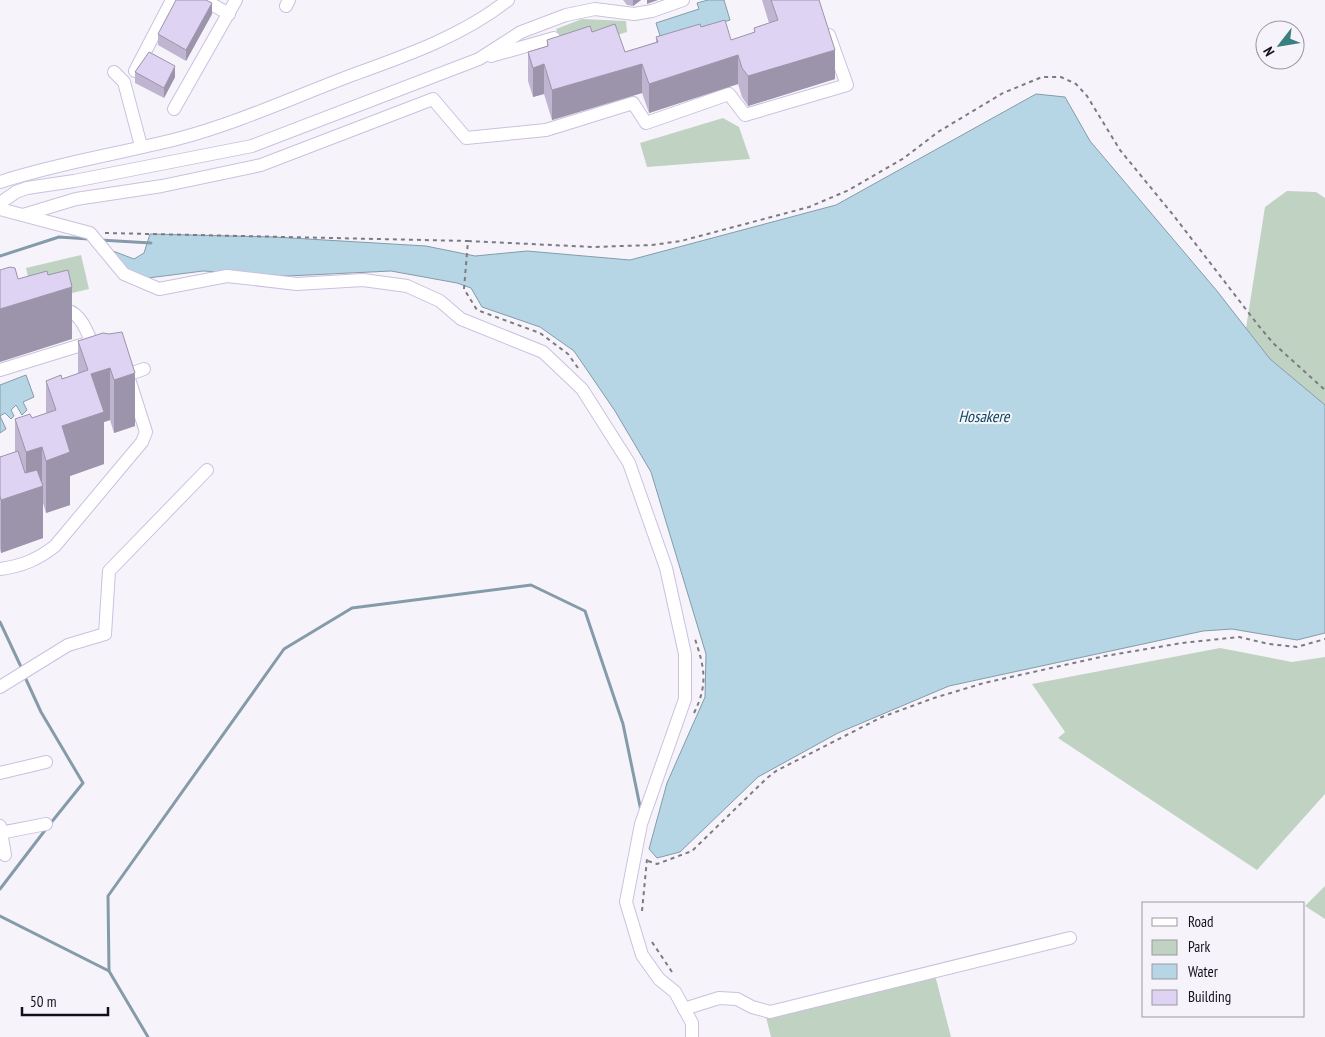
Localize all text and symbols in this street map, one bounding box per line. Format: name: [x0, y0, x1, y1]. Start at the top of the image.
north arrow: [1255, 20, 1305, 70]
text: N: [1259, 44, 1279, 60]
water label: Hosakere: [959, 406, 1011, 426]
legend: [1142, 902, 1305, 1017]
text: Road: [1188, 912, 1214, 931]
text: Park: [1188, 937, 1210, 956]
text: Water: [1188, 962, 1219, 981]
scale bar: [22, 984, 109, 1016]
text: Building: [1188, 987, 1231, 1006]
text: 50 m: [30, 992, 56, 1011]

